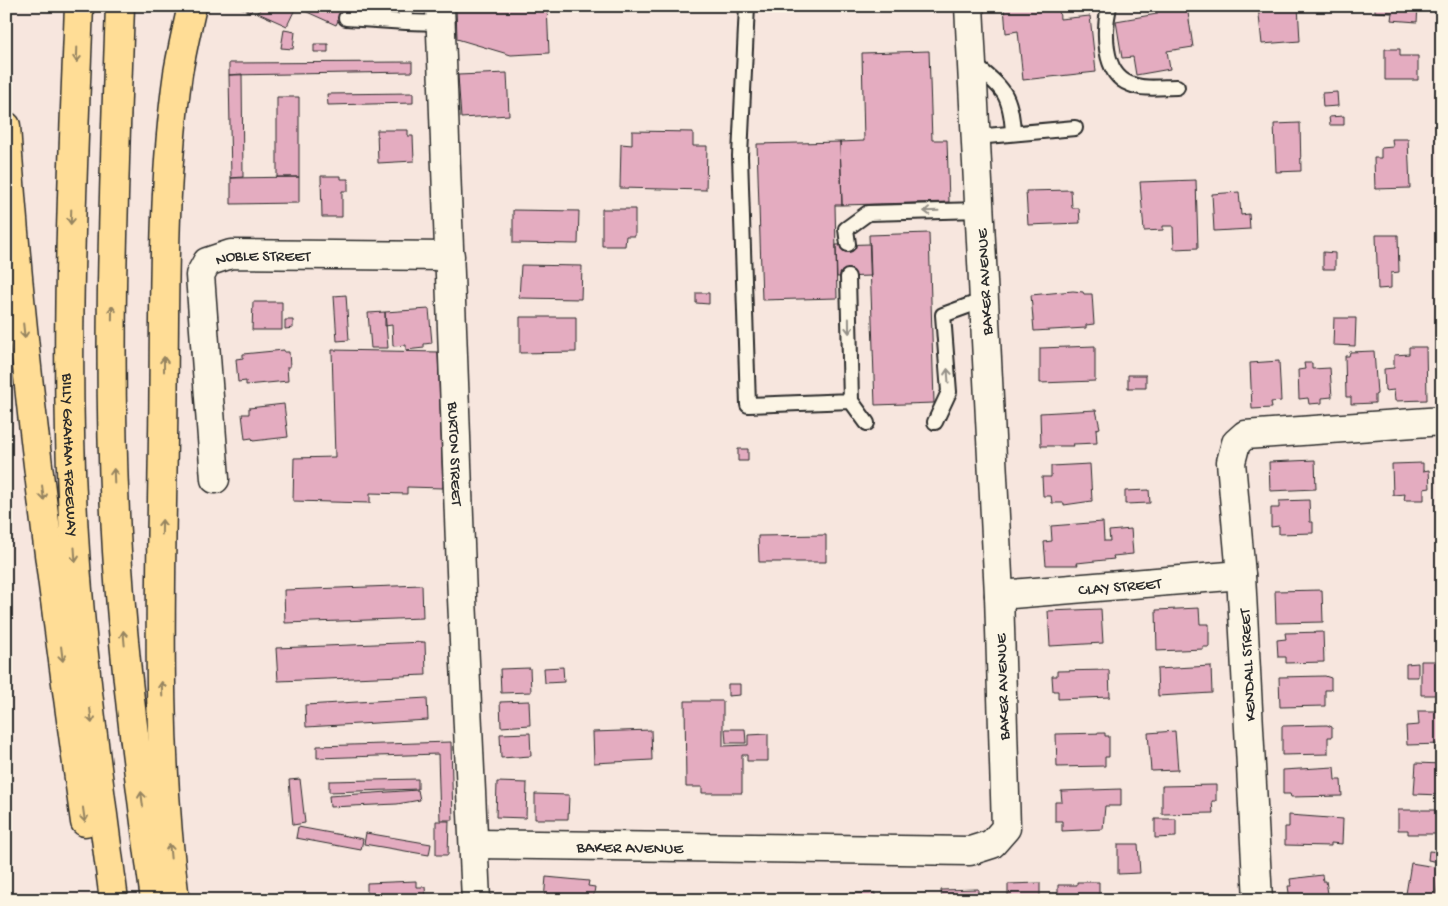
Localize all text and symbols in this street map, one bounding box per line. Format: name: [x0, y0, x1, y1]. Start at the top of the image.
one-way arrow: [72, 47, 81, 63]
one-way arrow: [923, 206, 940, 216]
one-way arrow: [66, 209, 75, 225]
street label: BAKER AVENUE: [974, 227, 999, 337]
street label: NOBLE STREET: [213, 247, 311, 272]
one-way arrow: [107, 306, 117, 322]
one-way arrow: [844, 317, 854, 333]
one-way arrow: [19, 323, 29, 339]
one-way arrow: [159, 356, 169, 372]
one-way arrow: [943, 369, 952, 385]
street label: BILLY GRAHAM FREEWAY: [56, 372, 80, 537]
street label: BURTON STREET: [442, 401, 465, 507]
one-way arrow: [109, 468, 118, 484]
one-way arrow: [38, 484, 48, 500]
one-way arrow: [157, 519, 167, 535]
one-way arrow: [71, 546, 80, 562]
street label: CLAY STREET: [1078, 576, 1163, 601]
street label: KENDALL STREET: [1237, 607, 1262, 722]
one-way arrow: [119, 630, 129, 646]
street label: BAKER AVENUE: [993, 632, 1016, 741]
one-way arrow: [58, 645, 68, 661]
one-way arrow: [157, 681, 167, 698]
one-way arrow: [86, 708, 96, 724]
one-way arrow: [137, 792, 147, 808]
one-way arrow: [79, 807, 89, 823]
street label: BAKER AVENUE: [576, 839, 684, 860]
one-way arrow: [165, 844, 174, 860]

